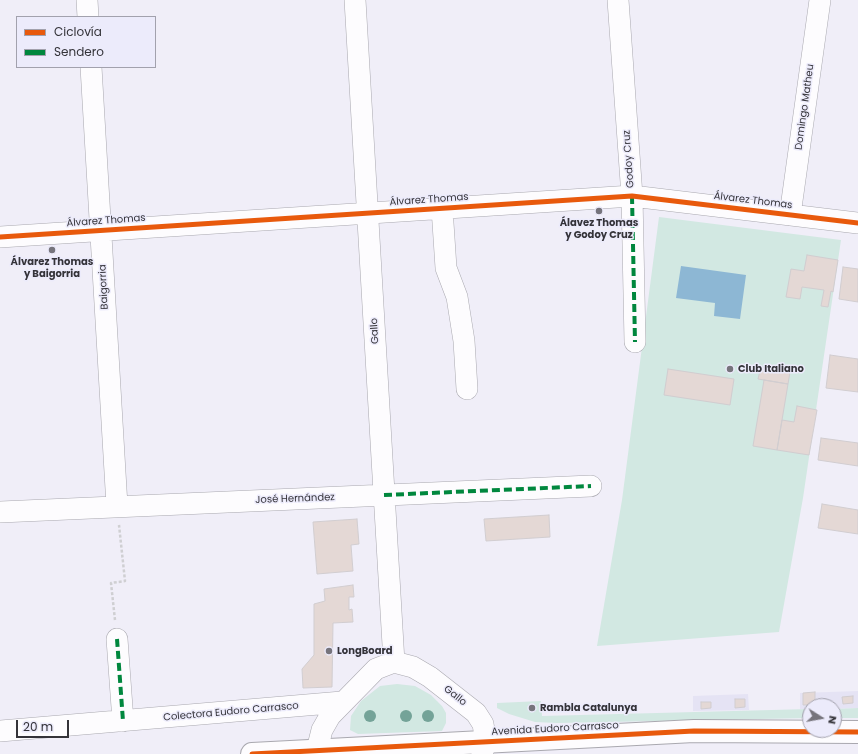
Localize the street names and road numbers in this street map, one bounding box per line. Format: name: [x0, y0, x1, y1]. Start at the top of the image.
street label: Domingo Matheu: [793, 63, 817, 151]
street label: Godoy Cruz: [621, 130, 637, 188]
street label: Álvarez Thomas: [713, 190, 793, 212]
street label: Álvarez Thomas: [389, 191, 469, 209]
street label: Álvarez Thomas: [66, 212, 146, 230]
street label: Baigorria: [97, 264, 111, 310]
street label: Gallo: [368, 318, 382, 344]
street label: José Hernández: [255, 492, 335, 506]
street label: Gallo: [441, 683, 469, 709]
street label: Colectora Eudoro Carrasco: [163, 700, 299, 724]
street label: Avenida Eudoro Carrasco: [491, 720, 619, 738]

